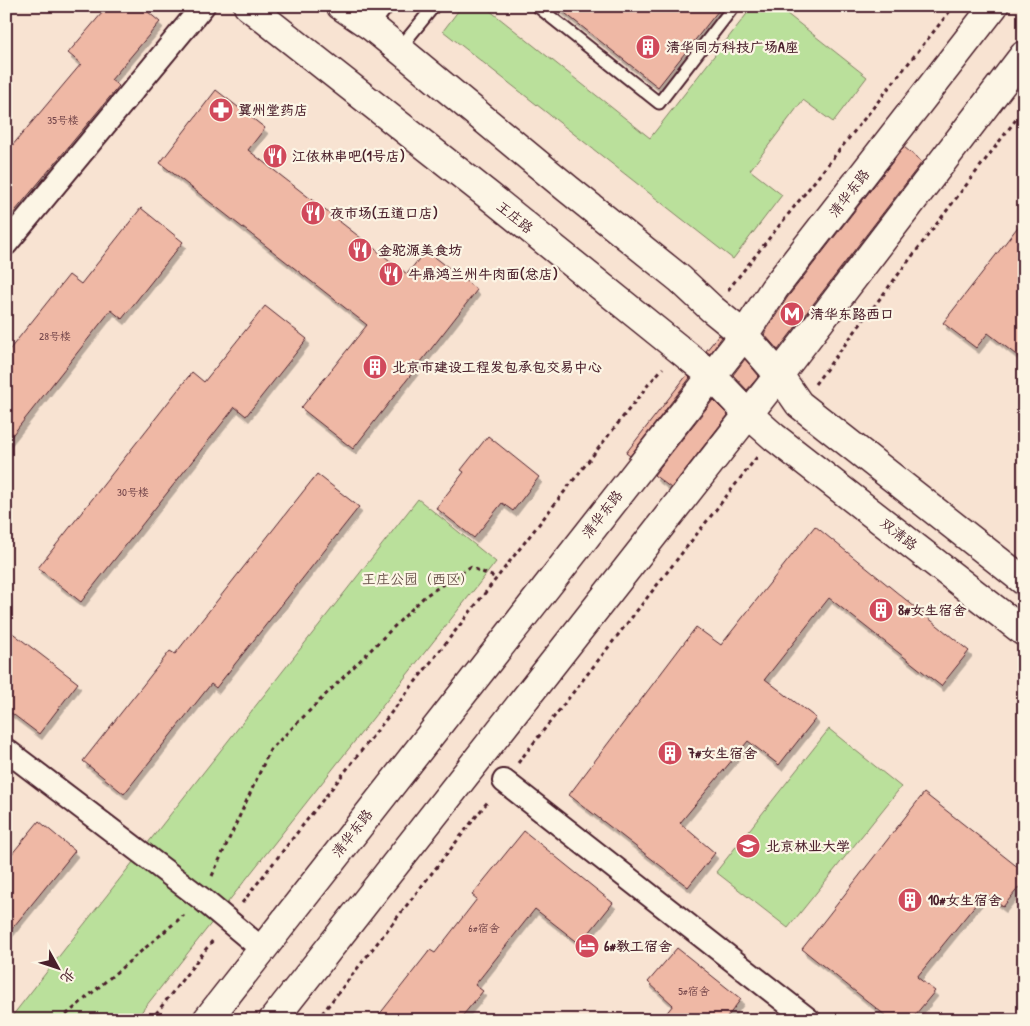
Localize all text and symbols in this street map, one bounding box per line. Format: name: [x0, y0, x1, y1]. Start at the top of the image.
building icon: 清华同方科技广场A座: [635, 34, 661, 60]
place label: 清华同方科技广场A座: [666, 37, 799, 56]
pharmacy icon: 冀州堂药店: [208, 97, 234, 123]
place label: 冀州堂药店: [238, 100, 308, 119]
house number: 35号楼: [47, 113, 79, 127]
restaurant icon: 江依林串吧(1号店): [262, 143, 288, 169]
place label: 江依林串吧(1号店): [292, 146, 405, 165]
street label: 清华东路: [824, 165, 873, 221]
street label: 王庄路: [493, 196, 538, 237]
restaurant icon: 夜市场(五道口店): [300, 200, 326, 226]
place label: 夜市场(五道口店): [330, 203, 438, 222]
restaurant icon: 金驼源美食坊: [347, 237, 373, 263]
place label: 金驼源美食坊: [378, 240, 462, 259]
restaurant icon: 牛鼎鸿兰州牛肉面(总店): [378, 261, 404, 287]
place label: 牛鼎鸿兰州牛肉面(总店): [408, 264, 558, 283]
metro station icon: 清华东路西口: [779, 301, 805, 327]
place label: 清华东路西口: [810, 304, 894, 323]
house number: 28号楼: [39, 329, 71, 343]
building icon: 北京市建设工程发包承包交易中心: [362, 354, 388, 380]
place label: 北京市建设工程发包承包交易中心: [392, 357, 602, 376]
house number: 30号楼: [117, 485, 149, 499]
street label: 清华东路: [577, 486, 626, 542]
street label: 双清路: [877, 513, 922, 554]
park label: 王庄公园（西区）: [362, 569, 474, 588]
building icon: 8#女生宿舍: [868, 597, 894, 623]
place label: 8#女生宿舍: [898, 600, 966, 619]
building icon: 7#女生宿舍: [657, 740, 683, 766]
place label: 7#女生宿舍: [687, 743, 757, 762]
street label: 清华东路: [327, 805, 376, 861]
school or university icon: 北京林业大学: [735, 833, 761, 859]
place label: 北京林业大学: [766, 836, 850, 855]
building icon: 10#女生宿舍: [897, 887, 923, 913]
place label: 10#女生宿舍: [928, 890, 1002, 909]
house number: 6#宿舍: [468, 921, 500, 935]
hotel icon: 6#教工宿舍: [574, 933, 600, 959]
place label: 6#教工宿舍: [604, 936, 672, 955]
north arrow: [32, 944, 82, 994]
text: 北: [57, 965, 80, 988]
house number: 5#宿舍: [678, 984, 710, 998]

